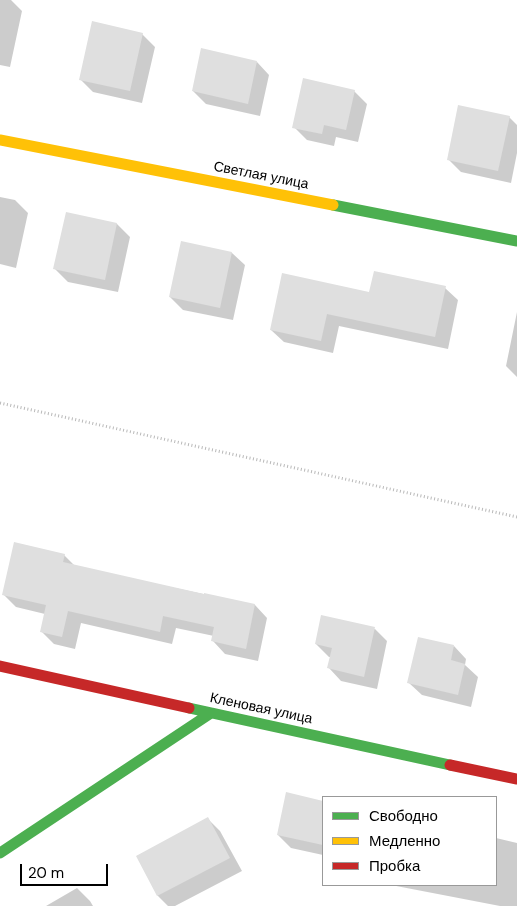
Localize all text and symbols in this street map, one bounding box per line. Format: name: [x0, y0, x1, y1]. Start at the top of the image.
street label: Светлая улица: [212, 159, 310, 193]
street label: Кленовая улица: [208, 690, 314, 728]
legend: [322, 796, 497, 886]
text: Свободно: [369, 806, 438, 826]
text: Медленно: [369, 831, 440, 851]
scale bar: [22, 854, 110, 886]
text: Пробка: [369, 856, 420, 876]
text: 20 m: [28, 863, 64, 883]

